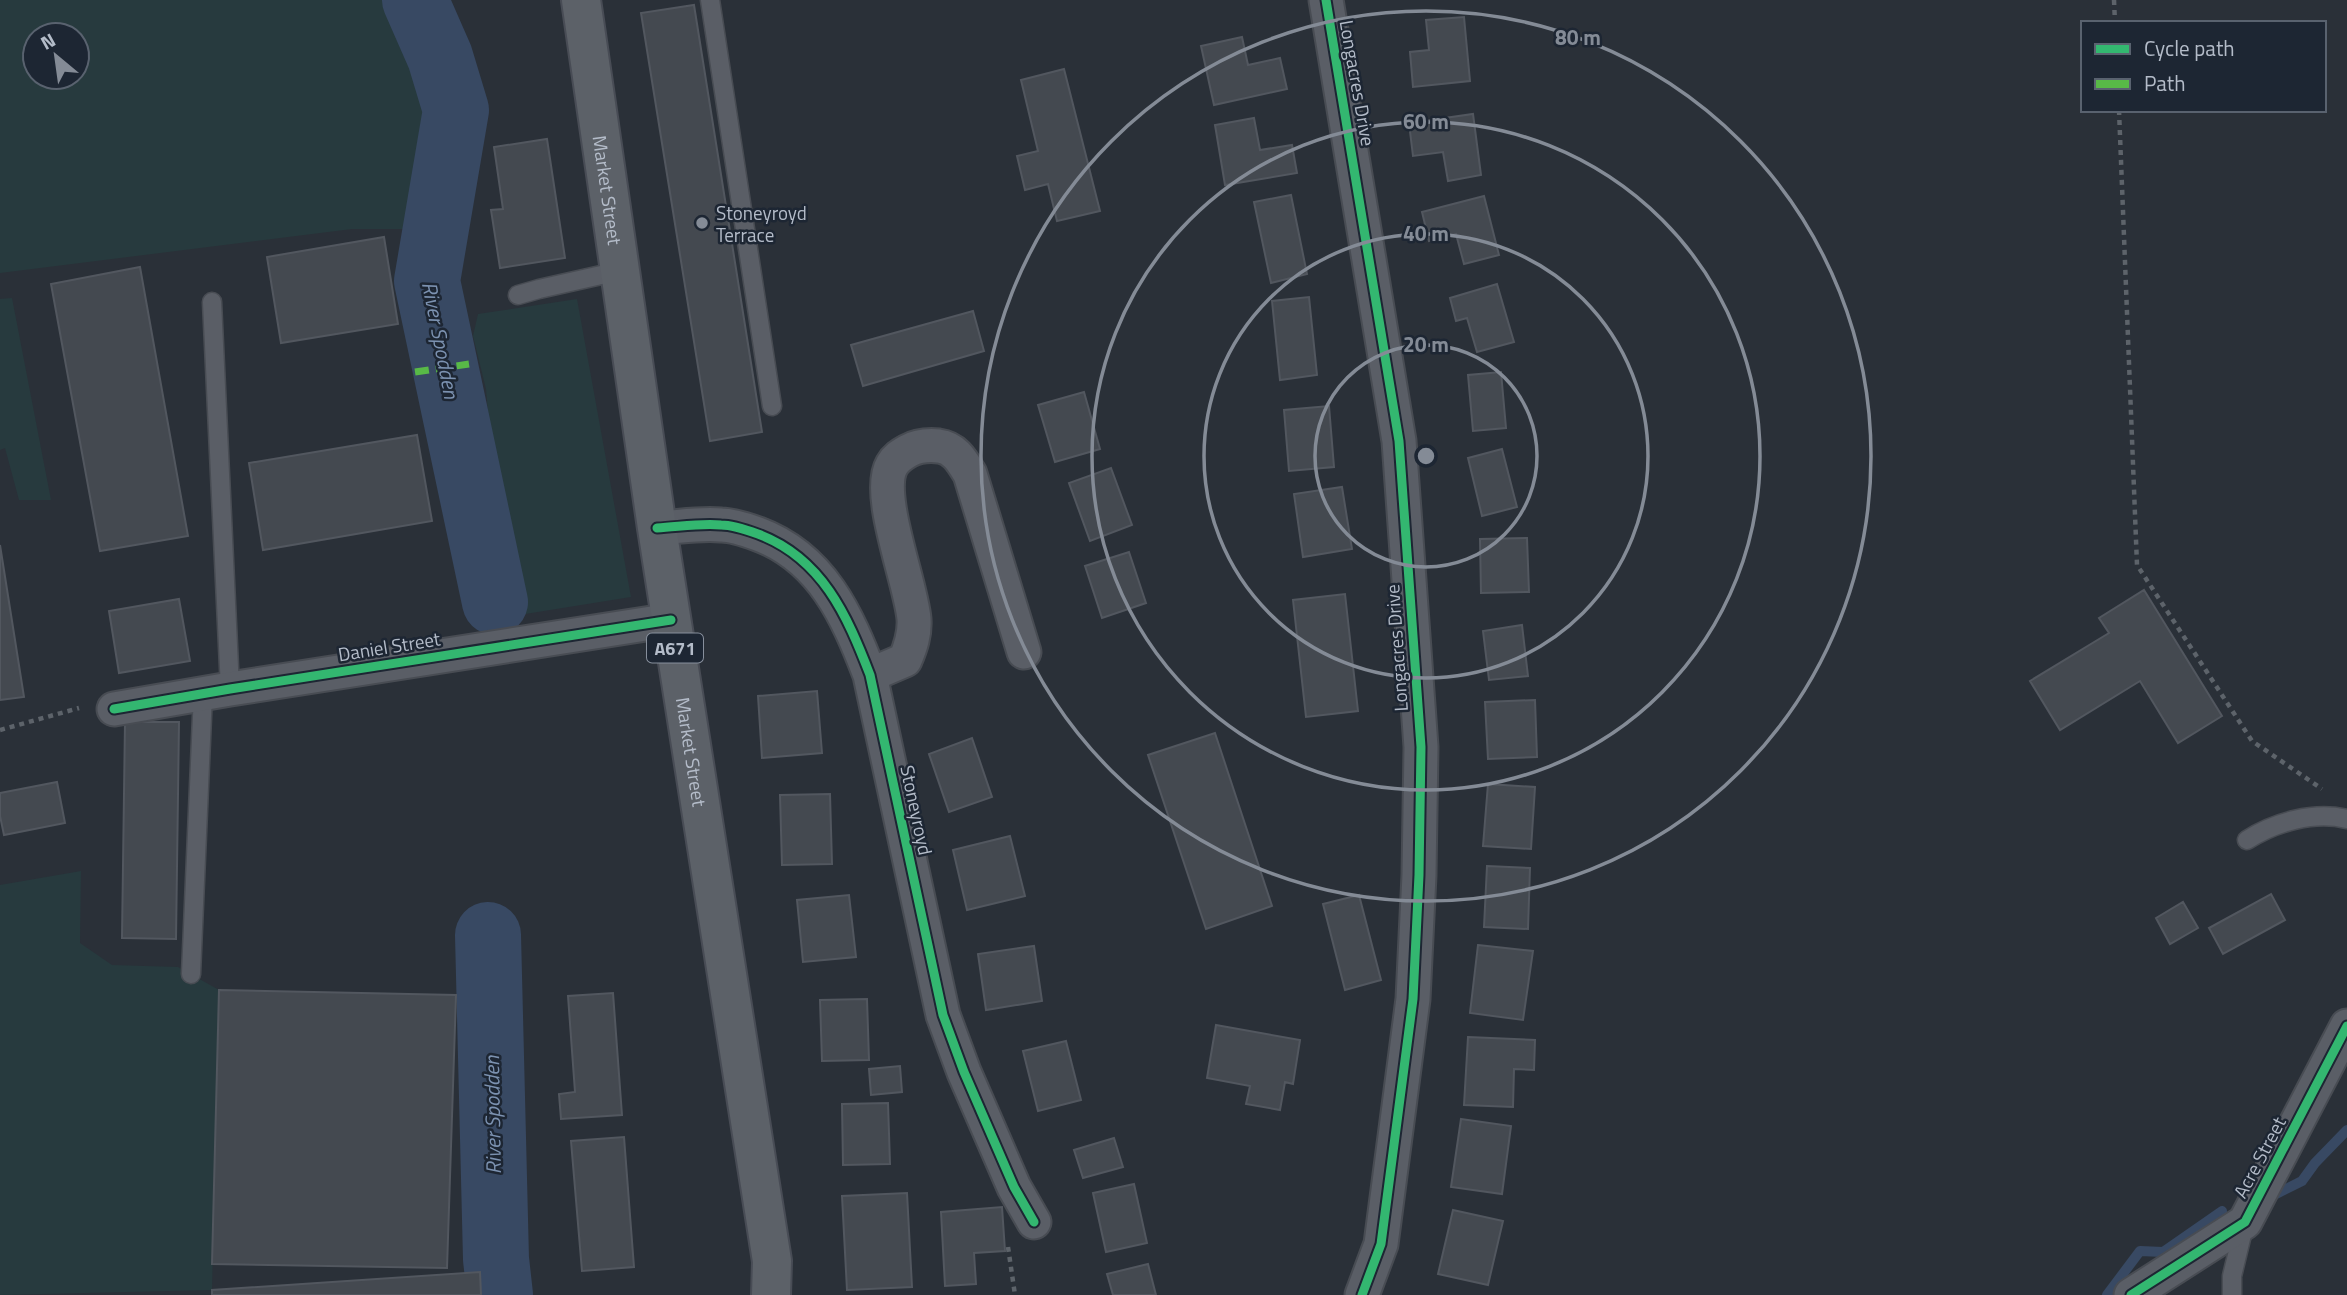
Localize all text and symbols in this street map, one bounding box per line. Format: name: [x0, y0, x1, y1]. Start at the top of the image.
street label: Longacres Drive: [1333, 18, 1383, 148]
north arrow: [21, 21, 91, 91]
text: 80 m: [1555, 21, 1601, 53]
legend: [2081, 21, 2326, 112]
text: N: [35, 25, 60, 57]
text: Cycle path: [2144, 32, 2235, 64]
text: Path: [2144, 67, 2186, 99]
text: 60 m: [1403, 105, 1449, 137]
street label: Market Street: [586, 133, 631, 247]
place label: Stoneyroyd Terrace: [716, 198, 807, 249]
marker: Stoneyroyd Terrace: [694, 215, 710, 231]
text: 40 m: [1403, 217, 1449, 249]
water label: River Spodden: [414, 279, 468, 402]
text: 20 m: [1403, 328, 1449, 360]
centre of rings: [1414, 444, 1438, 468]
street label: Longacres Drive: [1377, 583, 1415, 713]
street label: Daniel Street: [336, 624, 443, 668]
road number: A671: [647, 634, 703, 662]
street label: Market Street: [669, 695, 715, 809]
street label: Stoneyroyd: [893, 763, 941, 857]
water label: River Spodden: [475, 1055, 509, 1175]
street label: Acre Street: [2225, 1111, 2293, 1203]

